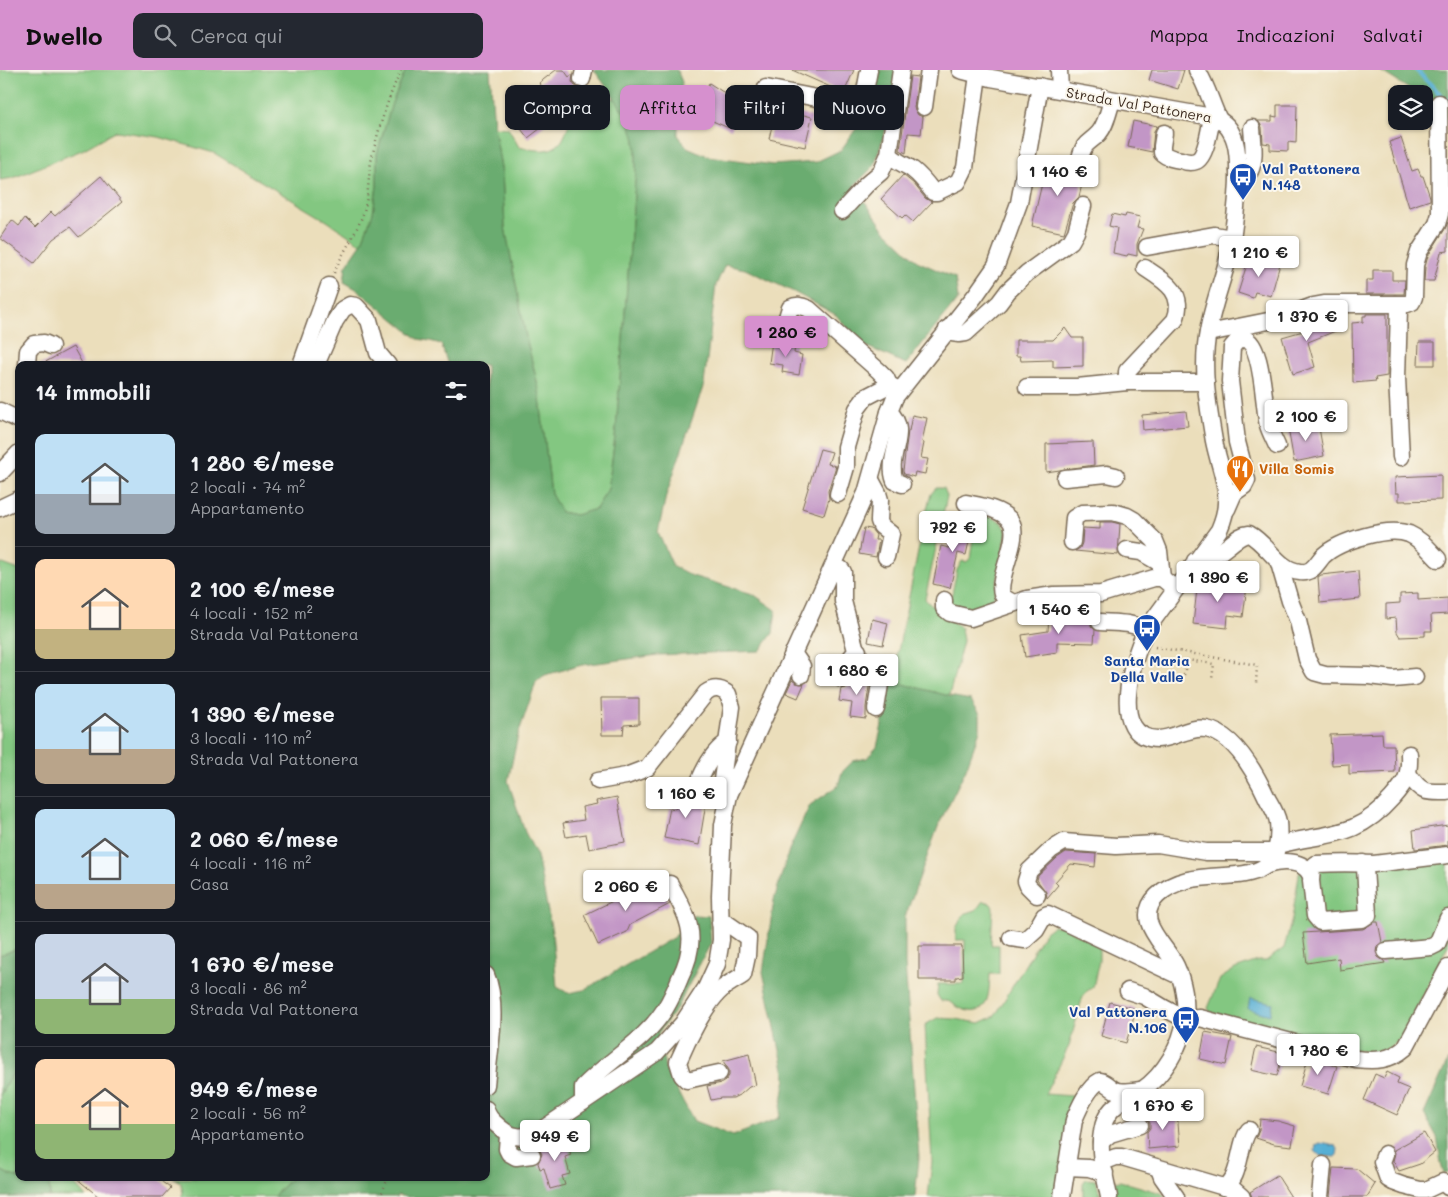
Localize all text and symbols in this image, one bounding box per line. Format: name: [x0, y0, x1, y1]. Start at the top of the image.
search box: [133, 13, 483, 58]
text: Dwello: [25, 20, 103, 51]
icon: search: [151, 21, 179, 49]
text: Cerca qui: [191, 23, 283, 48]
text: Mappa: [1150, 23, 1209, 47]
text: Indicazioni: [1237, 23, 1335, 47]
text: Salvati: [1363, 23, 1423, 47]
street label: Strada Val Pattonera: [1065, 82, 1213, 127]
chip: Compra: [505, 85, 610, 130]
chip: Affitta: [620, 85, 715, 130]
chip: Filtri: [725, 85, 804, 130]
chip: Nuovo: [814, 85, 904, 130]
map controls: [1388, 85, 1433, 130]
button: layers: [1388, 85, 1433, 130]
pin: 1 140 €: [1012, 154, 1104, 197]
place label: Val Pattonera N.148: [1262, 159, 1360, 194]
text: 1 140 €: [1028, 160, 1088, 181]
bus stop icon: Val Pattonera N.148: [1228, 162, 1258, 201]
pin: 1 210 €: [1213, 236, 1305, 278]
text: 1 210 €: [1230, 241, 1288, 262]
pin: 1 370 €: [1261, 300, 1353, 342]
text: 1 370 €: [1277, 305, 1337, 326]
pin: 1 280 €: [740, 316, 832, 358]
text: 1 280 €: [756, 321, 816, 342]
icon: filters: [442, 377, 470, 405]
text: 14 immobili: [35, 378, 152, 405]
pin: 2 100 €: [1260, 400, 1352, 442]
text: 2 100 €: [1275, 405, 1337, 426]
text: 1 280 €/mese: [190, 449, 334, 476]
icon: home: [75, 454, 135, 514]
restaurant icon: Villa Somis: [1225, 454, 1255, 493]
place label: Villa Somis: [1259, 459, 1334, 478]
text: 2 locali · 74 m²: [190, 476, 305, 497]
text: Appartamento: [190, 497, 304, 518]
pin: 792 €: [918, 510, 988, 553]
text: 792 €: [930, 516, 976, 537]
pin: 1 390 €: [1172, 560, 1264, 603]
text: 1 390 €: [1187, 566, 1249, 587]
text: 2 100 €/mese: [190, 575, 335, 602]
icon: home: [75, 579, 135, 639]
pin: 1 540 €: [1013, 592, 1105, 635]
text: 1 540 €: [1028, 598, 1090, 619]
text: 4 locali · 152 m²: [190, 602, 313, 623]
bus stop icon: Santa Maria Della Valle: [1132, 613, 1162, 652]
text: Strada Val Pattonera: [190, 623, 359, 644]
place label: Santa Maria Della Valle: [1104, 651, 1190, 686]
pin: 1 680 €: [811, 654, 903, 696]
text: 1 680 €: [826, 659, 888, 680]
text: 1 390 €/mese: [190, 700, 335, 727]
icon: home: [75, 704, 135, 764]
text: 3 locali · 110 m²: [190, 727, 312, 748]
text: Strada Val Pattonera: [190, 748, 359, 769]
pin: 1 160 €: [640, 776, 732, 819]
text: 1 160 €: [657, 782, 715, 803]
text: 2 060 €/mese: [190, 825, 338, 852]
icon: home: [75, 829, 135, 889]
text: 4 locali · 116 m²: [190, 852, 311, 873]
pin: 2 060 €: [580, 870, 672, 912]
text: Casa: [190, 873, 229, 894]
text: 2 060 €: [594, 875, 658, 896]
text: 1 670 €/mese: [190, 950, 334, 977]
icon: home: [75, 954, 135, 1014]
text: 3 locali · 86 m²: [190, 977, 307, 998]
text: Strada Val Pattonera: [190, 998, 359, 1019]
place label: Val Pattonera N.106: [1069, 1002, 1167, 1037]
bus stop icon: Val Pattonera N.106: [1171, 1005, 1201, 1044]
pin: 1 780 €: [1272, 1034, 1364, 1076]
text: 1 780 €: [1288, 1039, 1348, 1060]
text: 949 €/mese: [190, 1075, 318, 1102]
icon: home: [75, 1079, 135, 1139]
pin: 1 670 €: [1117, 1088, 1209, 1131]
text: 1 670 €: [1133, 1094, 1193, 1115]
text: 2 locali · 56 m²: [190, 1102, 306, 1123]
pin: 949 €: [520, 1120, 590, 1162]
text: Appartamento: [190, 1123, 304, 1144]
text: 949 €: [531, 1125, 579, 1146]

